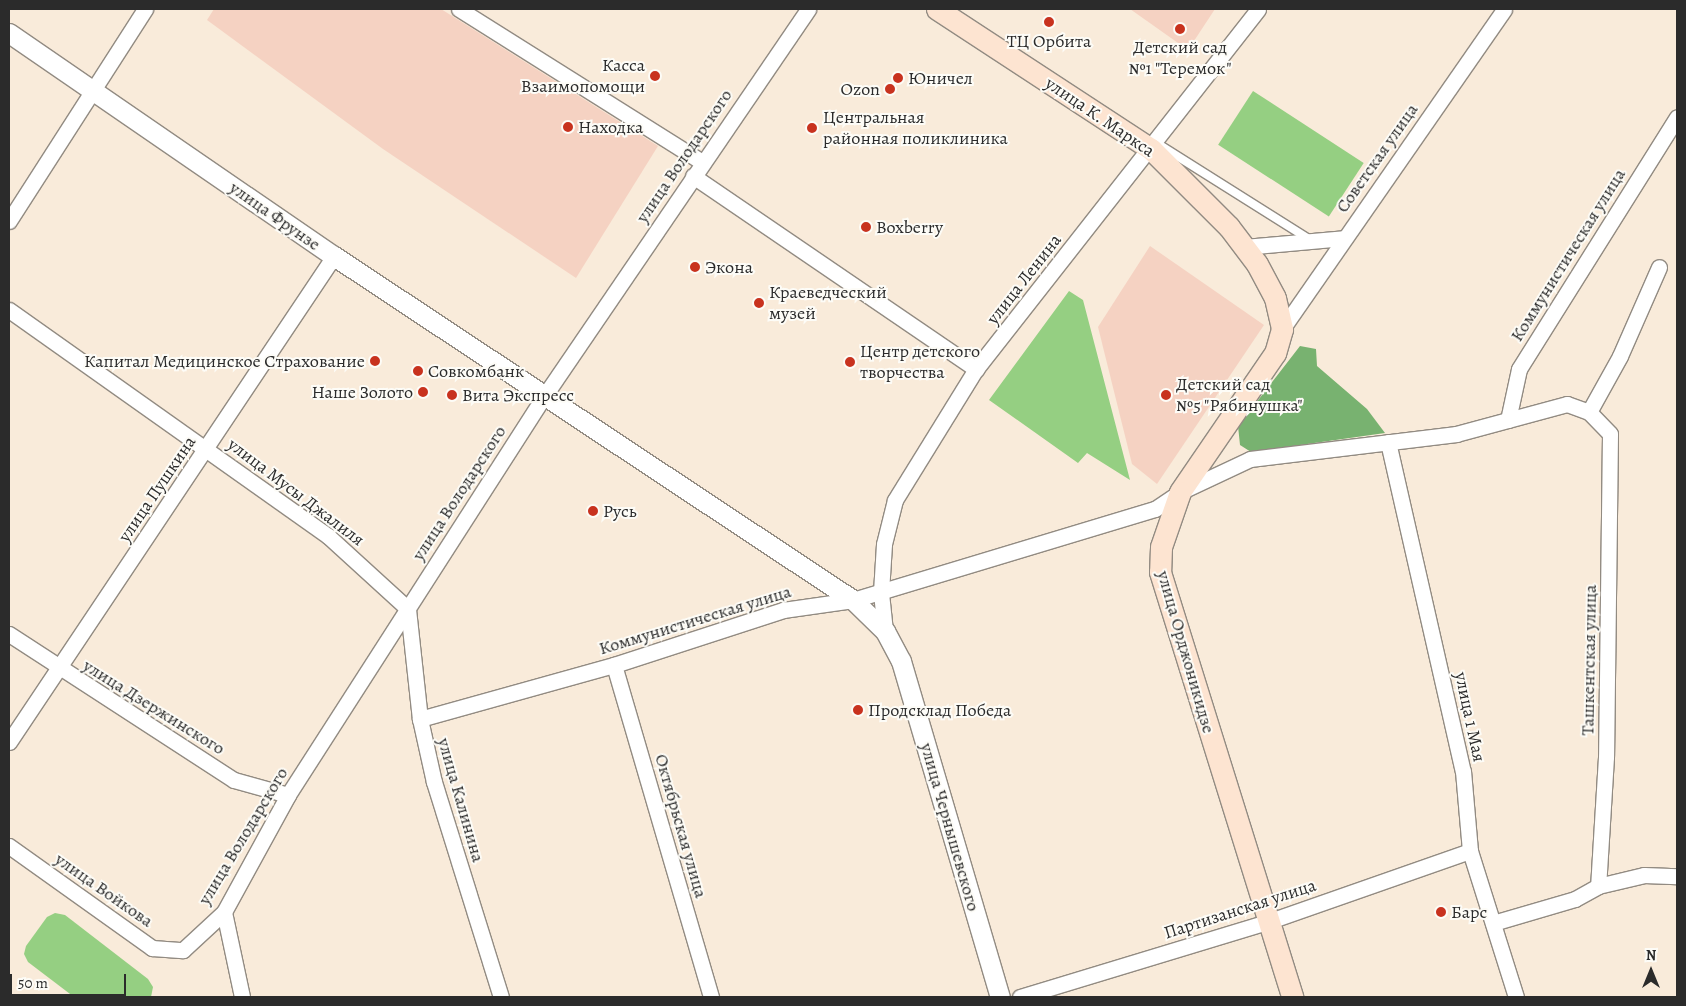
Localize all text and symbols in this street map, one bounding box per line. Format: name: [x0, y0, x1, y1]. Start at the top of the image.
marker: ТЦ Орбита: [1043, 16, 1055, 28]
marker: Детский сад №1 "Теремок": [1174, 23, 1186, 35]
place label: ТЦ Орбита: [1007, 30, 1091, 52]
place label: Детский сад №1 "Теремок": [1128, 37, 1232, 80]
place label: Касса Взаимопомощи: [521, 55, 645, 98]
place label: Юничел: [908, 67, 973, 89]
marker: Касса Взаимопомощи: [649, 70, 661, 82]
marker: Юничел: [892, 72, 904, 84]
street label: улица К. Маркса: [1041, 72, 1159, 162]
place label: Ozon: [840, 78, 880, 100]
marker: Ozon: [884, 83, 896, 95]
street label: улица Володарского: [631, 85, 737, 227]
street label: Советская улица: [1331, 99, 1423, 217]
place label: Центральная районная поликлиника: [823, 107, 1008, 150]
place label: Находка: [578, 116, 643, 138]
marker: Находка: [562, 121, 574, 133]
marker: Центральная районная поликлиника: [805, 121, 819, 135]
street label: Коммунистическая улица: [1506, 165, 1630, 345]
street label: улица Фрунзе: [225, 177, 325, 255]
place label: Boxberry: [876, 216, 943, 238]
marker: Boxberry: [860, 221, 872, 233]
street label: улица Ленина: [982, 229, 1066, 329]
place label: Экона: [705, 256, 753, 278]
marker: Экона: [689, 261, 701, 273]
place label: Краеведческий музей: [769, 282, 887, 324]
marker: Краеведческий музей: [753, 297, 765, 309]
place label: Центр детского творчества: [860, 341, 980, 384]
place label: Капитал Медицинское Страхование: [84, 350, 365, 372]
marker: Капитал Медицинское Страхование: [369, 355, 381, 367]
marker: Центр детского творчества: [844, 356, 856, 368]
place label: Совкомбанк: [428, 360, 524, 382]
marker: Совкомбанк: [412, 365, 424, 377]
place label: Детский сад №5 "Рябинушка": [1176, 374, 1303, 416]
place label: Наше Золото: [311, 381, 413, 403]
place label: Вита Экспресс: [462, 384, 574, 406]
marker: Наше Золото: [417, 386, 429, 398]
marker: Вита Экспресс: [446, 389, 458, 401]
marker: Детский сад №5 "Рябинушка": [1160, 389, 1172, 401]
street label: улица Володарского: [407, 422, 511, 564]
street label: улица Пушкина: [114, 432, 200, 546]
street label: улица Мусы Джалиля: [223, 434, 369, 550]
place label: Русь: [603, 500, 637, 522]
marker: Русь: [587, 505, 599, 517]
street label: улица Орджоникидзе: [1152, 568, 1220, 736]
street label: Коммунистическая улица: [596, 580, 794, 660]
street label: Ташкентская улица: [1577, 584, 1601, 736]
street label: улица Дзержинского: [79, 655, 229, 759]
street label: улица 1 Мая: [1450, 670, 1490, 764]
place label: Продсклад Победа: [868, 699, 1011, 721]
marker: Продсклад Победа: [852, 704, 864, 716]
street label: улица Калинина: [433, 735, 489, 865]
street label: улица Чернышевского: [916, 740, 984, 914]
street label: Октябрьская улица: [650, 752, 712, 900]
street label: улица Володарского: [193, 763, 293, 909]
street label: улица Войкова: [51, 848, 157, 932]
street label: Партизанская улица: [1161, 874, 1319, 944]
place label: Барс: [1451, 901, 1487, 923]
marker: Барс: [1435, 906, 1447, 918]
north arrow: [1626, 946, 1676, 996]
text: N: [1646, 946, 1656, 965]
scale bar: [12, 964, 129, 996]
text: 50 m: [18, 973, 48, 993]

